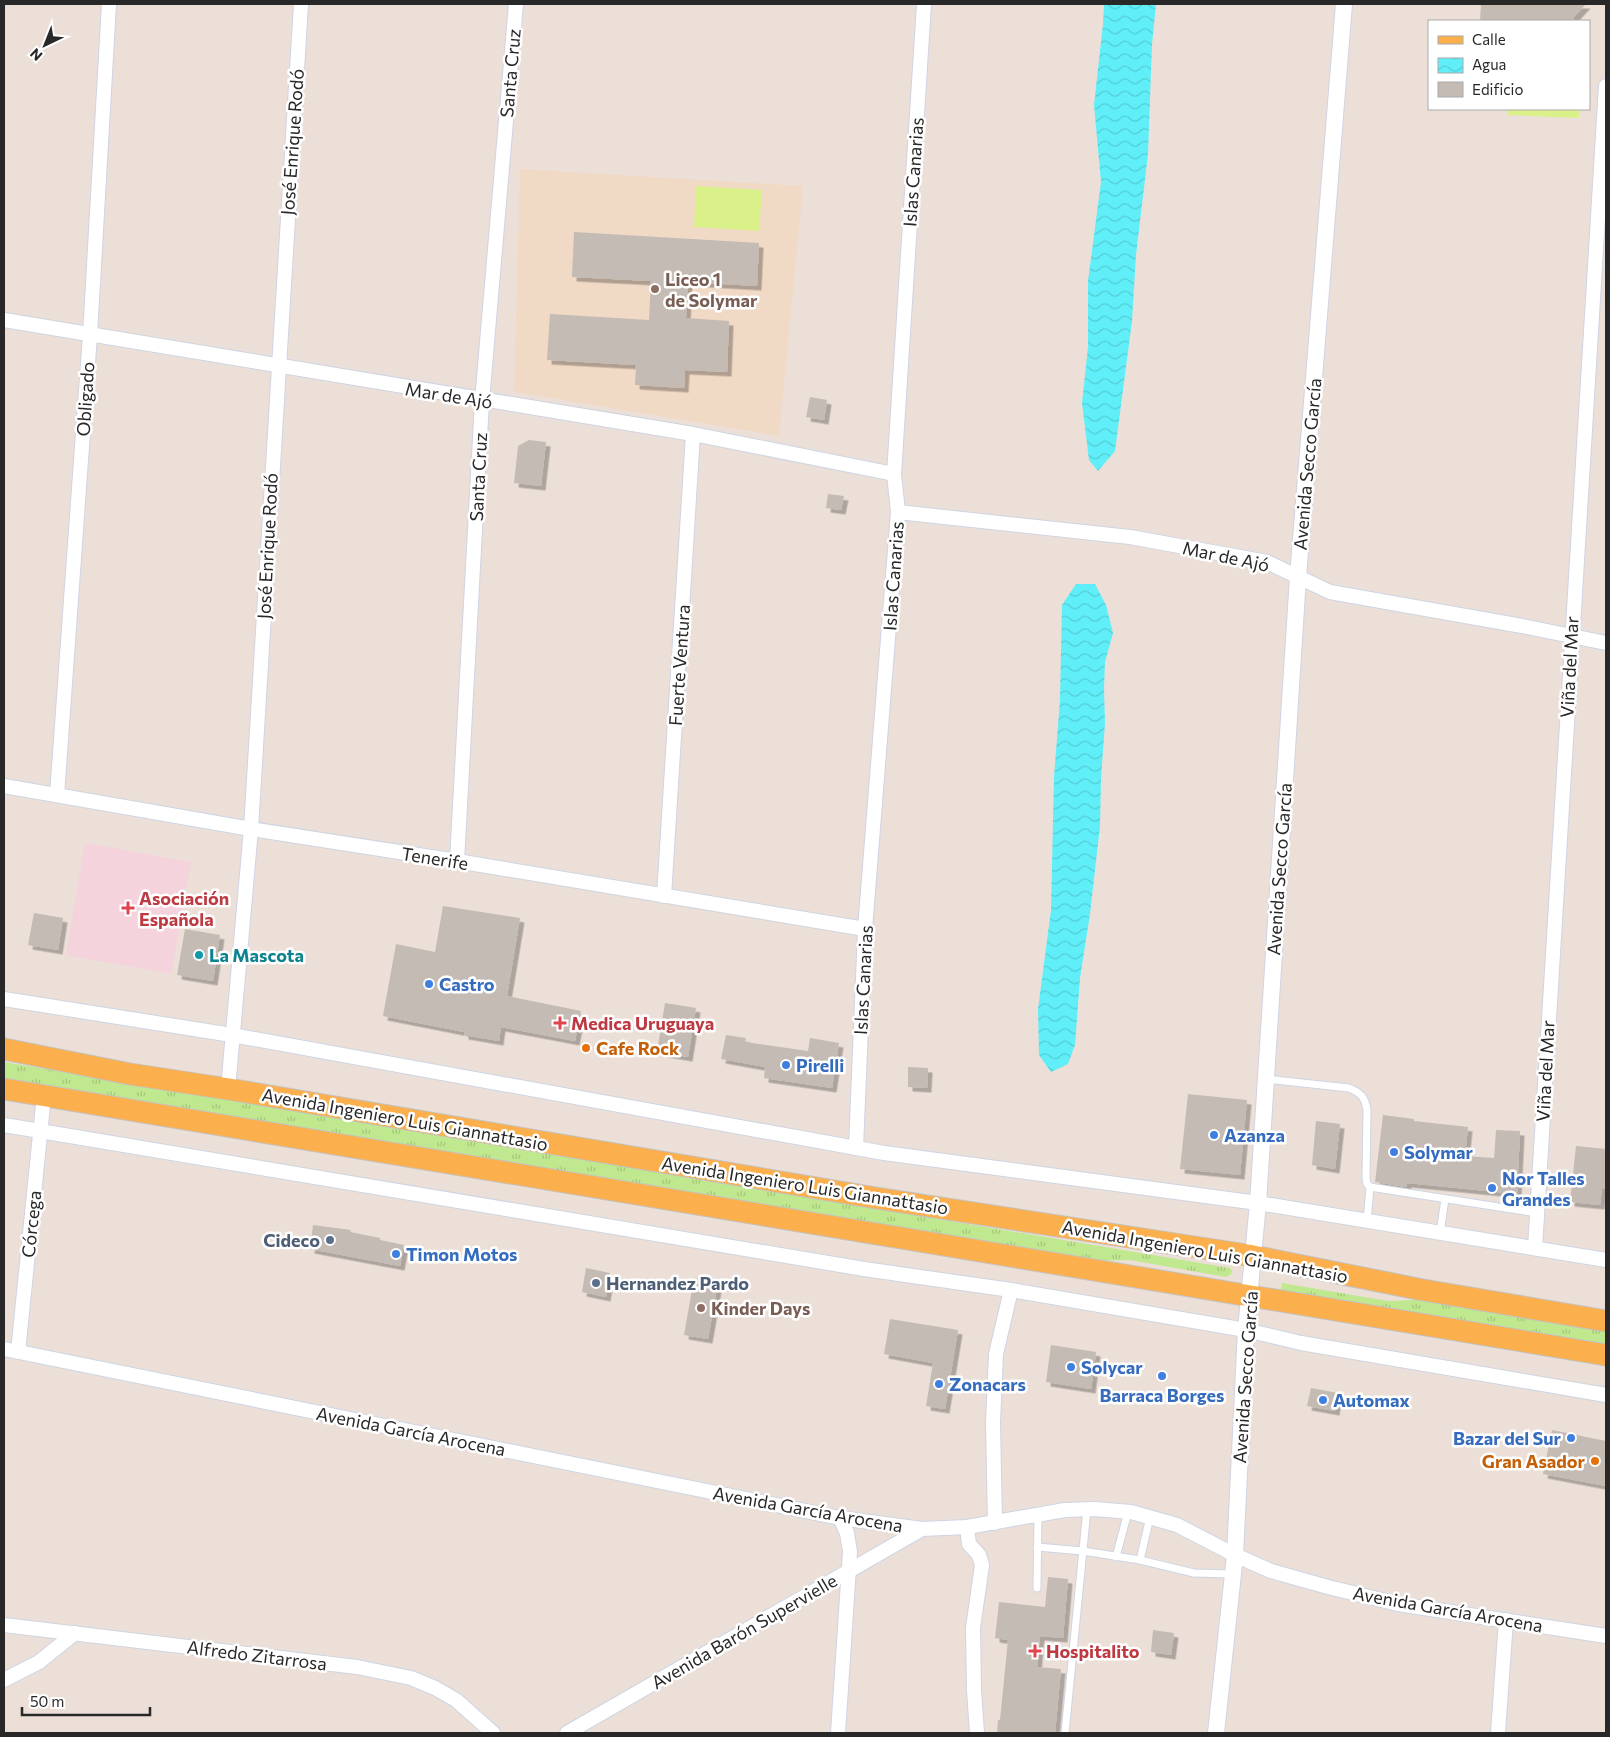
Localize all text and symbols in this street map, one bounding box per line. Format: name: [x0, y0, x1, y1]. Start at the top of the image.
north arrow: [20, 20, 70, 70]
legend: [1428, 20, 1590, 110]
street label: Santa Cruz: [495, 28, 525, 118]
text: Calle: [1472, 30, 1506, 48]
text: N: [26, 45, 45, 65]
text: Agua: [1472, 55, 1506, 73]
street label: José Enrique Rodó: [276, 68, 308, 216]
text: Edificio: [1472, 80, 1523, 98]
street label: Islas Canarias: [898, 116, 928, 228]
place label: Liceo 1 de Solymar: [665, 268, 758, 311]
marker: Liceo 1 de Solymar: [649, 283, 661, 295]
street label: Obligado: [71, 361, 99, 437]
street label: Mar de Ajó: [404, 377, 494, 413]
street label: Avenida Secco García: [1289, 377, 1325, 551]
street label: Santa Cruz: [465, 432, 491, 522]
street label: José Enrique Rodó: [252, 472, 282, 620]
street label: Islas Canarias: [878, 520, 908, 632]
street label: Mar de Ajó: [1181, 536, 1271, 576]
street label: Fuerte Ventura: [664, 603, 694, 727]
street label: Viña del Mar: [1555, 616, 1583, 718]
street label: Avenida Secco García: [1262, 782, 1296, 956]
street label: Tenerife: [400, 842, 470, 874]
place label: Asociación Española: [139, 887, 229, 930]
marker: Asociación Española: [121, 901, 135, 915]
street label: Islas Canarias: [849, 925, 877, 1035]
place label: La Mascota: [209, 944, 304, 966]
marker: La Mascota: [193, 949, 205, 961]
place label: Castro: [439, 973, 495, 995]
marker: Castro: [423, 978, 435, 990]
place label: Medica Uruguaya: [571, 1012, 714, 1034]
marker: Medica Uruguaya: [553, 1016, 567, 1030]
street label: Viña del Mar: [1531, 1020, 1559, 1122]
place label: Cafe Rock: [596, 1037, 680, 1059]
marker: Cafe Rock: [580, 1042, 592, 1054]
place label: Pirelli: [796, 1054, 844, 1076]
marker: Pirelli: [780, 1059, 792, 1071]
street label: Avenida Ingeniero Luis Giannattasio: [260, 1083, 550, 1155]
place label: Azanza: [1224, 1124, 1285, 1146]
marker: Azanza: [1208, 1129, 1220, 1141]
place label: Solymar: [1404, 1141, 1474, 1163]
marker: Solymar: [1388, 1146, 1400, 1158]
street label: Avenida Ingeniero Luis Giannattasio: [660, 1151, 950, 1219]
place label: Nor Talles Grandes: [1502, 1167, 1585, 1210]
marker: Nor Talles Grandes: [1486, 1182, 1498, 1194]
street label: Córcega: [17, 1189, 45, 1259]
street label: Avenida Ingeniero Luis Giannattasio: [1060, 1215, 1350, 1287]
place label: Cideco: [263, 1229, 320, 1251]
marker: Cideco: [324, 1234, 336, 1246]
place label: Timon Motos: [406, 1243, 517, 1265]
marker: Timon Motos: [390, 1248, 402, 1260]
place label: Hernandez Pardo: [606, 1272, 749, 1294]
marker: Hernandez Pardo: [590, 1277, 602, 1289]
street label: Avenida Secco García: [1228, 1290, 1262, 1464]
place label: Kinder Days: [711, 1297, 810, 1319]
marker: Kinder Days: [695, 1302, 707, 1314]
place label: Solycar: [1081, 1356, 1143, 1378]
marker: Solycar: [1065, 1361, 1077, 1373]
marker: Barraca Borges: [1156, 1370, 1168, 1382]
place label: Zonacars: [949, 1373, 1026, 1395]
marker: Zonacars: [933, 1378, 945, 1390]
place label: Barraca Borges: [1100, 1384, 1224, 1406]
place label: Automax: [1333, 1389, 1410, 1411]
marker: Automax: [1317, 1394, 1329, 1406]
street label: Avenida García Arocena: [314, 1402, 508, 1460]
place label: Bazar del Sur: [1453, 1427, 1562, 1449]
marker: Bazar del Sur: [1565, 1432, 1577, 1444]
place label: Gran Asador: [1482, 1450, 1586, 1472]
marker: Gran Asador: [1589, 1455, 1601, 1467]
street label: Avenida García Arocena: [711, 1481, 905, 1537]
street label: Avenida Barón Supervielle: [647, 1569, 841, 1693]
street label: Avenida García Arocena: [1351, 1581, 1545, 1637]
street label: Alfredo Zitarrosa: [186, 1635, 328, 1675]
place label: Hospitalito: [1046, 1640, 1140, 1662]
marker: Hospitalito: [1028, 1644, 1042, 1658]
scale bar: [22, 1684, 150, 1716]
text: 50 m: [30, 1692, 64, 1710]

